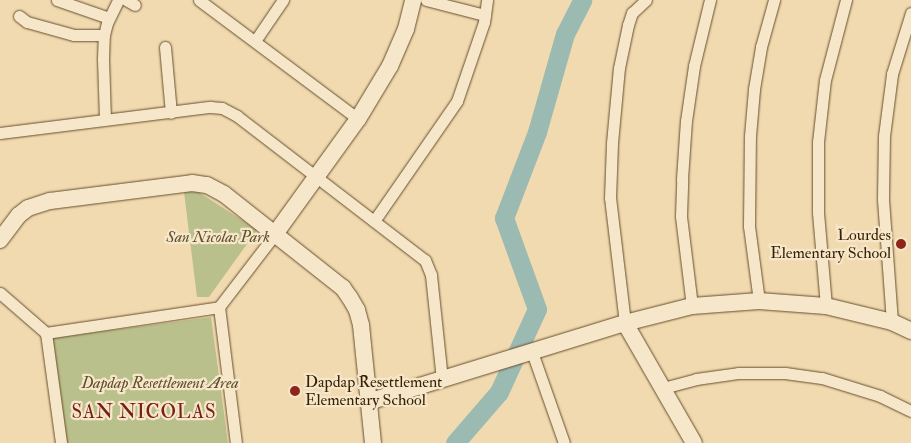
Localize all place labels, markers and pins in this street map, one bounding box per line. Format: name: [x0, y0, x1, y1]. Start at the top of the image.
place label: Lourdes Elementary School: [770, 225, 891, 263]
marker: Lourdes Elementary School: [895, 238, 907, 250]
place label: Dapdap Resettlement Elementary School: [305, 372, 442, 410]
marker: Dapdap Resettlement Elementary School: [289, 385, 301, 397]

